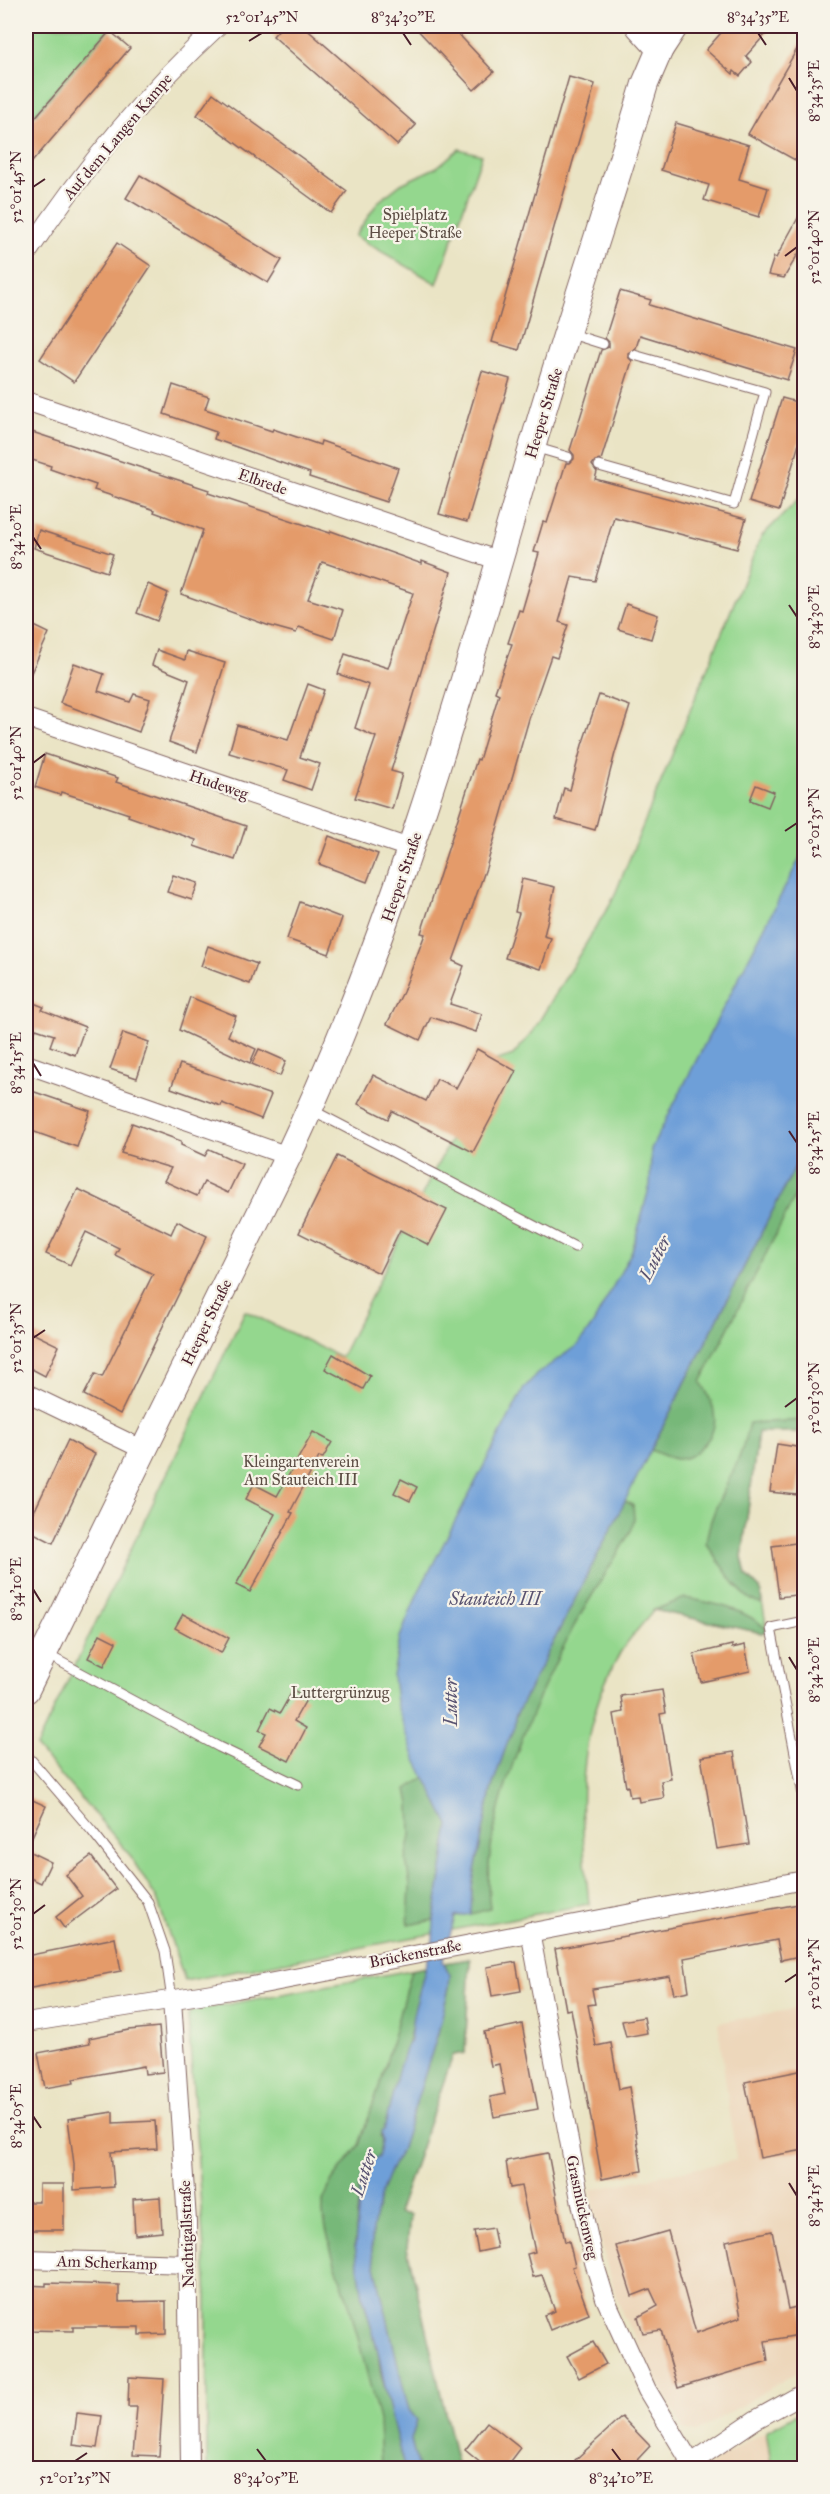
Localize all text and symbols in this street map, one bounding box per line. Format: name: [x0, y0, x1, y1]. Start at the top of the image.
text: 52°01'45"N: [225, 8, 299, 26]
text: 8°34'30"E: [371, 8, 435, 26]
text: 8°34'35"E: [727, 8, 789, 26]
text: 8°34'35"E: [805, 60, 823, 122]
street label: Auf dem Langen Kampe: [58, 69, 177, 205]
text: 52°01'45"N: [7, 150, 25, 224]
park label: Spielplatz Heeper Straße: [368, 205, 462, 242]
text: 52°01'40"N: [805, 209, 823, 284]
street label: Heeper Straße: [521, 365, 566, 461]
street label: Elbrede: [236, 464, 290, 499]
text: 8°34'20"E: [7, 504, 25, 570]
text: 8°34'30"E: [805, 585, 823, 649]
text: 52°01'40"N: [7, 725, 25, 800]
street label: Hudeweg: [186, 766, 251, 805]
text: 52°01'35"N: [805, 787, 823, 858]
street label: Heeper Straße: [377, 829, 426, 925]
text: 8°34'15"E: [7, 1032, 25, 1094]
text: 8°34'25"E: [805, 1111, 823, 1175]
water label: Lutter: [634, 1230, 676, 1285]
street label: Heeper Straße: [177, 1276, 236, 1368]
text: 52°01'35"N: [7, 1302, 25, 1373]
text: 52°01'30"N: [805, 1361, 823, 1434]
park label: Kleingartenverein Am Stauteich III: [243, 1452, 359, 1489]
text: 8°34'10"E: [7, 1557, 25, 1621]
water label: Stauteich III: [448, 1588, 544, 1610]
text: 8°34'20"E: [805, 1637, 823, 1703]
water label: Lutter: [440, 1677, 462, 1727]
park label: Luttergrünzug: [291, 1683, 390, 1703]
text: 52°01'30"N: [7, 1877, 25, 1950]
street label: Brückenstraße: [367, 1935, 463, 1972]
text: 52°01'25"N: [805, 1938, 823, 2010]
text: 8°34'05"E: [7, 2083, 25, 2148]
water label: Lutter: [346, 2145, 382, 2200]
street label: Grasmückenweg: [561, 2153, 603, 2262]
text: 8°34'15"E: [805, 2165, 823, 2227]
street label: Nachtigallstraße: [175, 2179, 199, 2288]
street label: Am Scherkamp: [55, 2251, 158, 2274]
text: 52°01'25"N: [39, 2469, 111, 2487]
text: 8°34'05"E: [234, 2469, 299, 2487]
text: 8°34'10"E: [589, 2469, 653, 2487]

